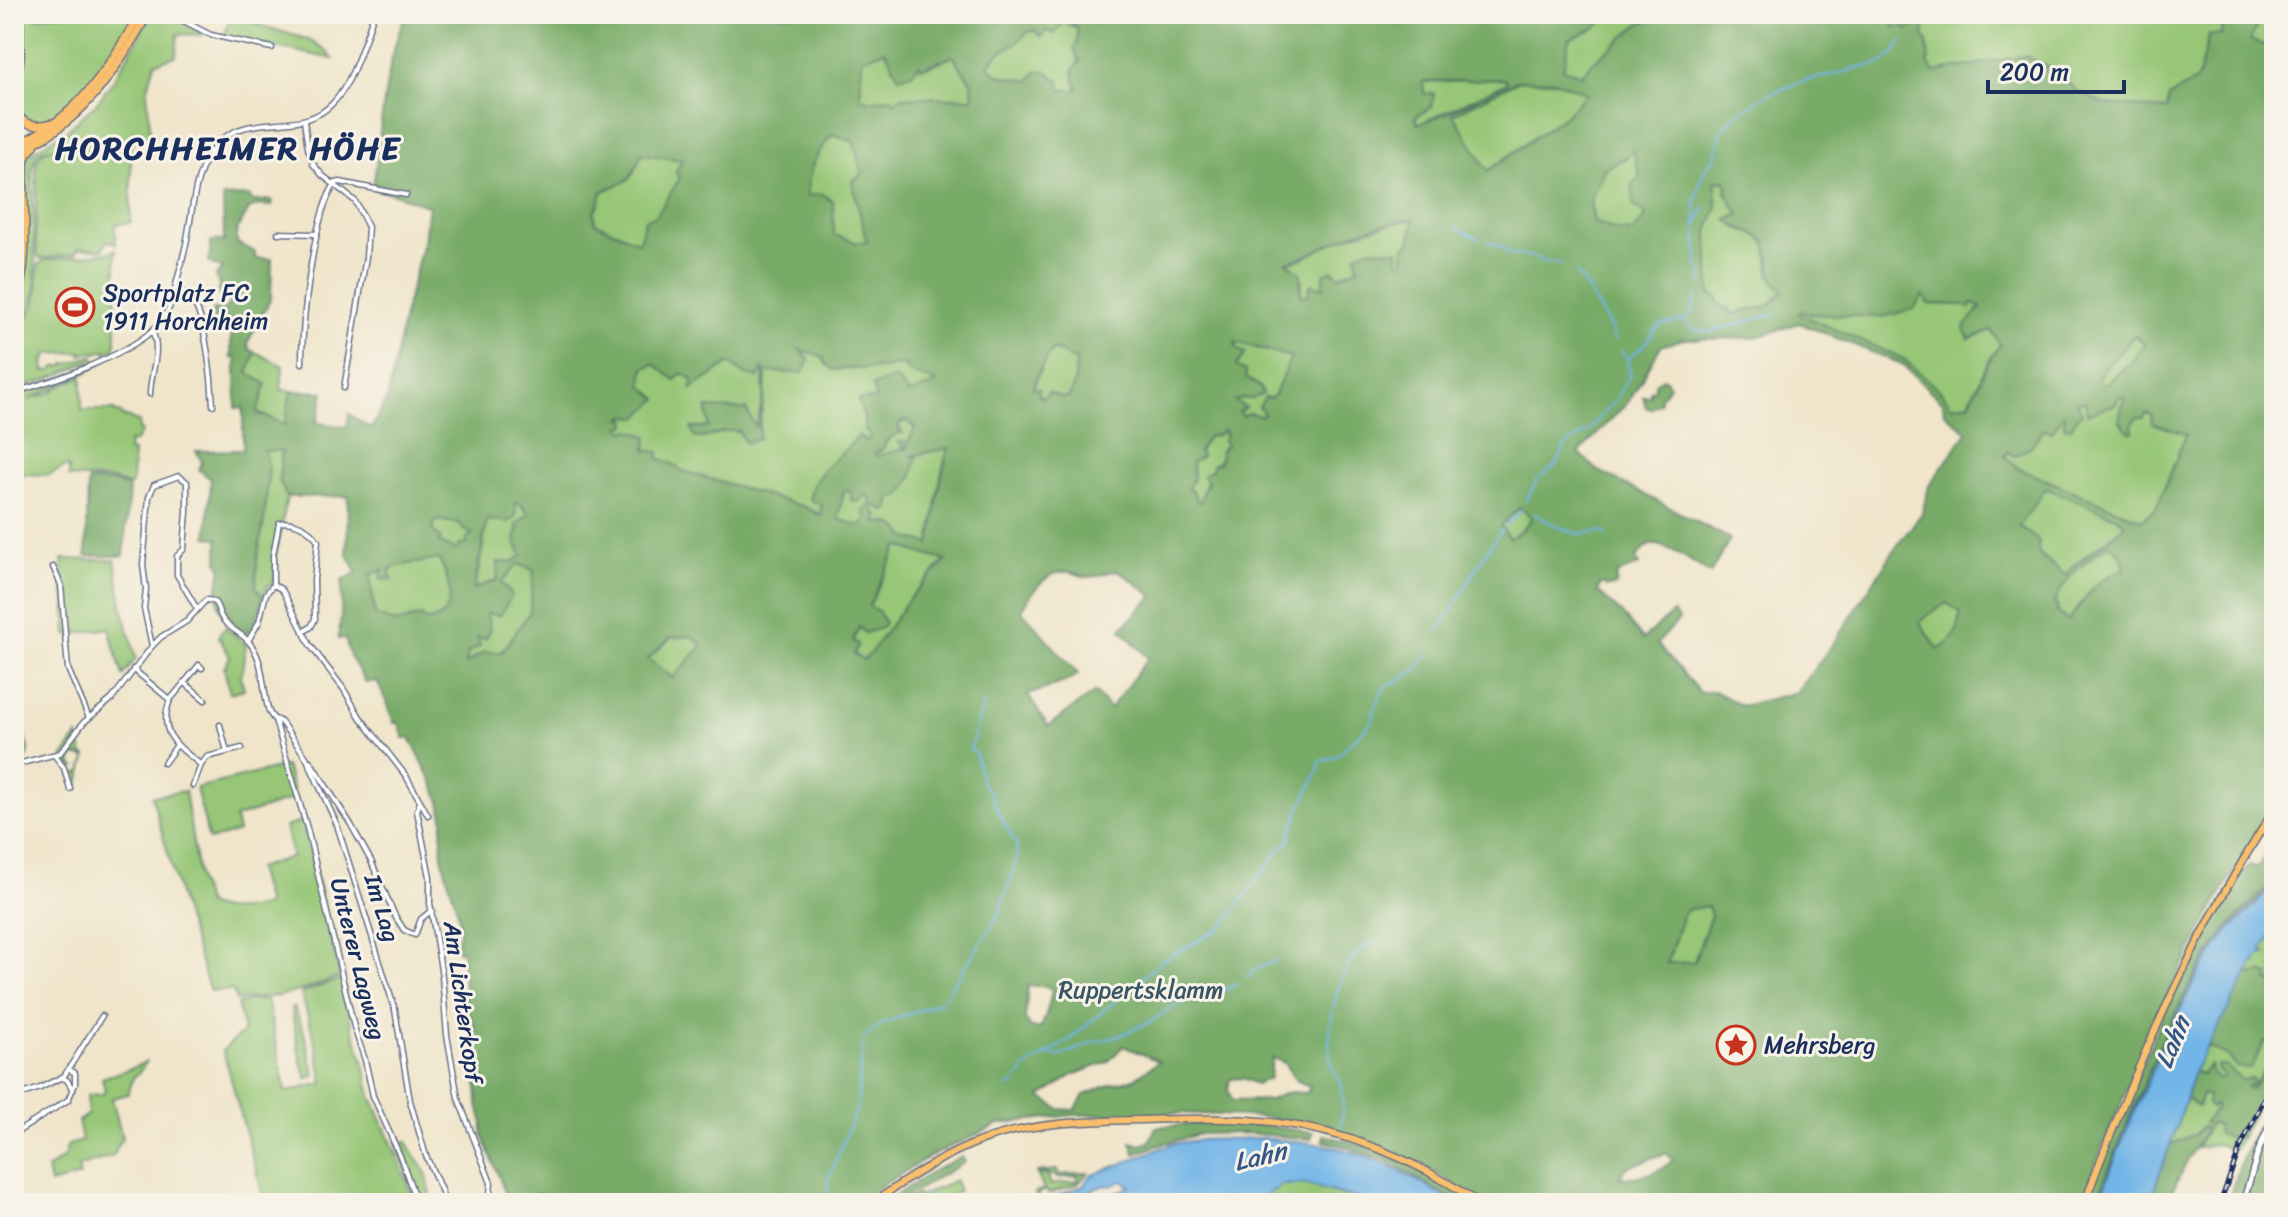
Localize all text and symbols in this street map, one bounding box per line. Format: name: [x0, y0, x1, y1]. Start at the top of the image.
scale bar: [1988, 44, 2124, 94]
text: 200 m: [2000, 51, 2069, 93]
district label: HORCHHEIMER HÖHE: [55, 120, 401, 177]
place label: Sportplatz FC 1911 Horchheim: [103, 272, 268, 342]
sports icon: Sportplatz FC 1911 Horchheim: [54, 286, 96, 328]
street label: Im Lag: [351, 868, 412, 947]
street label: Unterer Lagweg: [318, 873, 398, 1045]
street label: Am Lichterkopf: [431, 917, 496, 1088]
park label: Ruppertsklamm: [1059, 969, 1223, 1011]
water label: Lahn: [2141, 1006, 2204, 1075]
place icon: Mehrsberg: [1715, 1024, 1757, 1066]
place label: Mehrsberg: [1764, 1024, 1876, 1066]
water label: Lahn: [1229, 1127, 1294, 1185]

